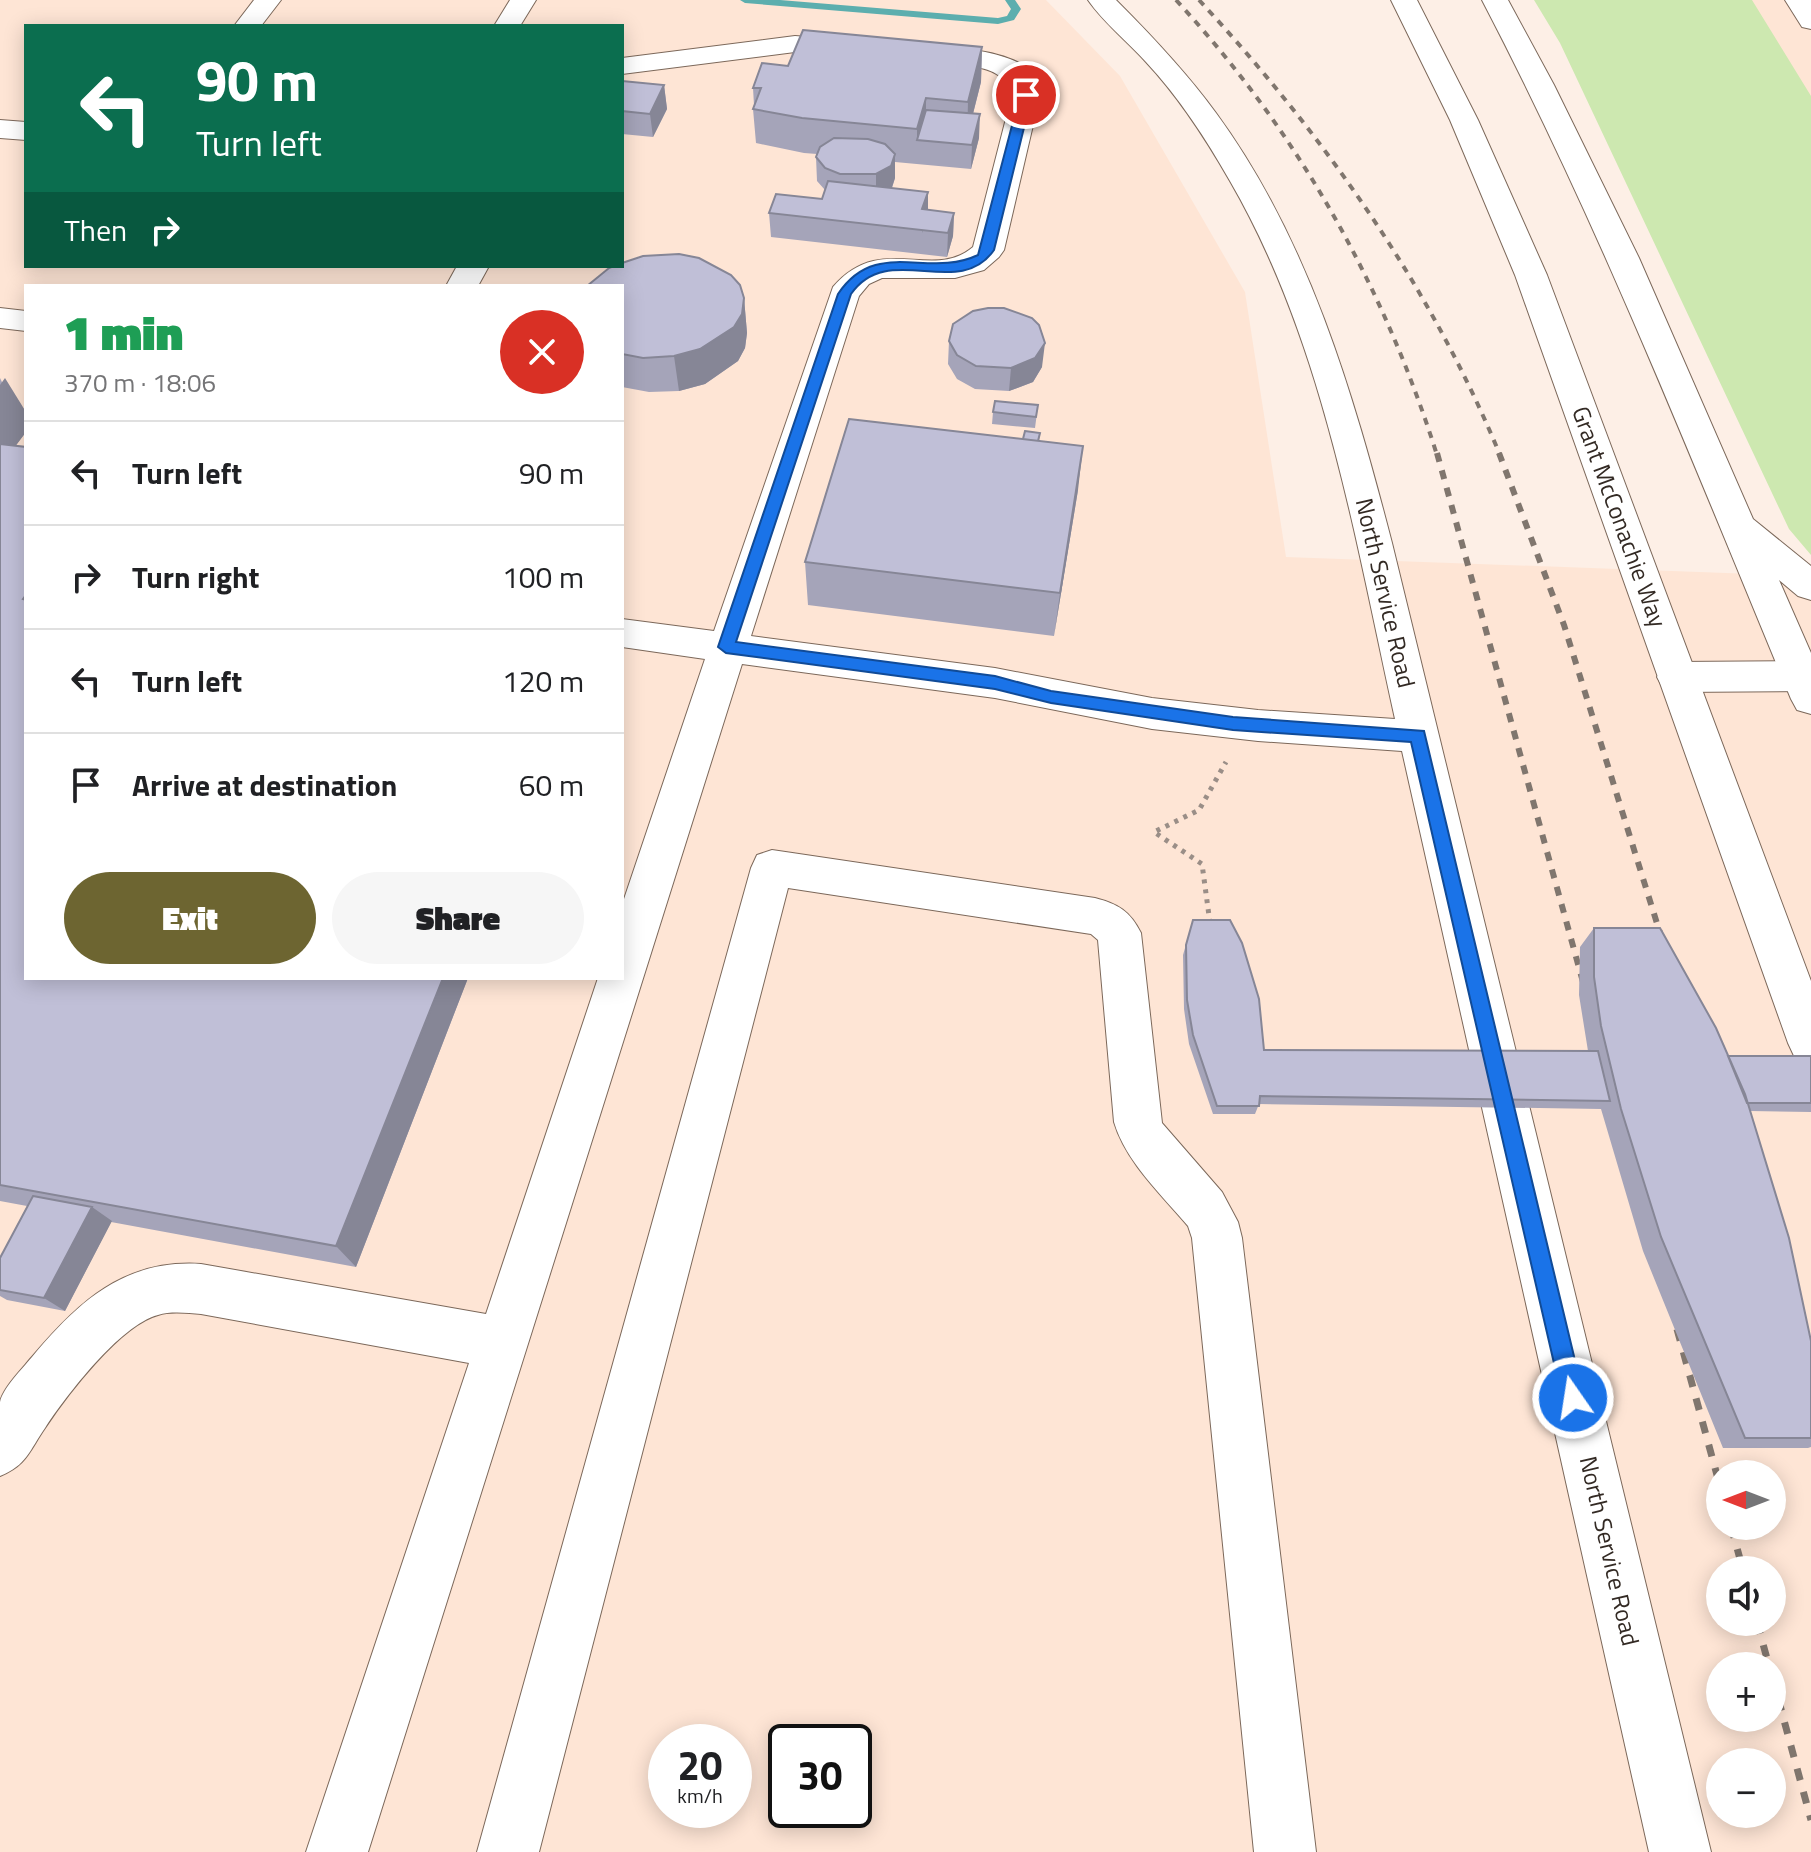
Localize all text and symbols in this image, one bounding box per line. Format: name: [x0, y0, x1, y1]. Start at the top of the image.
text: 90 m: [196, 38, 318, 123]
icon: left: [64, 56, 168, 160]
pin: [992, 61, 1060, 129]
icon: arrive: [1004, 73, 1048, 117]
text: Turn left: [196, 115, 322, 170]
text: Then: [64, 207, 127, 253]
icon: right: [143, 208, 187, 252]
text: 1 min: [64, 296, 183, 369]
button: close: [500, 310, 584, 394]
text: 370 m · 18:06: [64, 363, 216, 402]
street label: Grant McConachie Way: [1563, 401, 1677, 633]
text: Turn left: [132, 450, 242, 496]
text: 90 m: [519, 450, 584, 496]
icon: left: [64, 451, 108, 495]
street label: North Service Road: [1347, 494, 1425, 691]
text: Turn right: [132, 554, 260, 600]
text: 100 m: [502, 554, 584, 600]
icon: right: [64, 555, 108, 599]
text: Turn left: [132, 658, 242, 704]
text: 120 m: [502, 658, 584, 704]
icon: left: [64, 659, 108, 703]
text: Arrive at destination: [132, 762, 397, 808]
text: 60 m: [519, 762, 584, 808]
icon: arrive: [64, 763, 108, 807]
button: Exit: [64, 872, 316, 964]
button: Share: [332, 872, 584, 964]
position arrow: [1531, 1356, 1615, 1440]
street label: North Service Road: [1571, 1452, 1649, 1649]
north arrow: [1706, 1460, 1786, 1540]
map controls: [1706, 1460, 1786, 1828]
button: sound: [1706, 1556, 1786, 1636]
button: +: [1706, 1652, 1786, 1732]
speed limit sign: 30: [768, 1724, 872, 1828]
text: 20: [678, 1735, 722, 1796]
button: −: [1706, 1748, 1786, 1828]
text: km/h: [677, 1780, 723, 1811]

